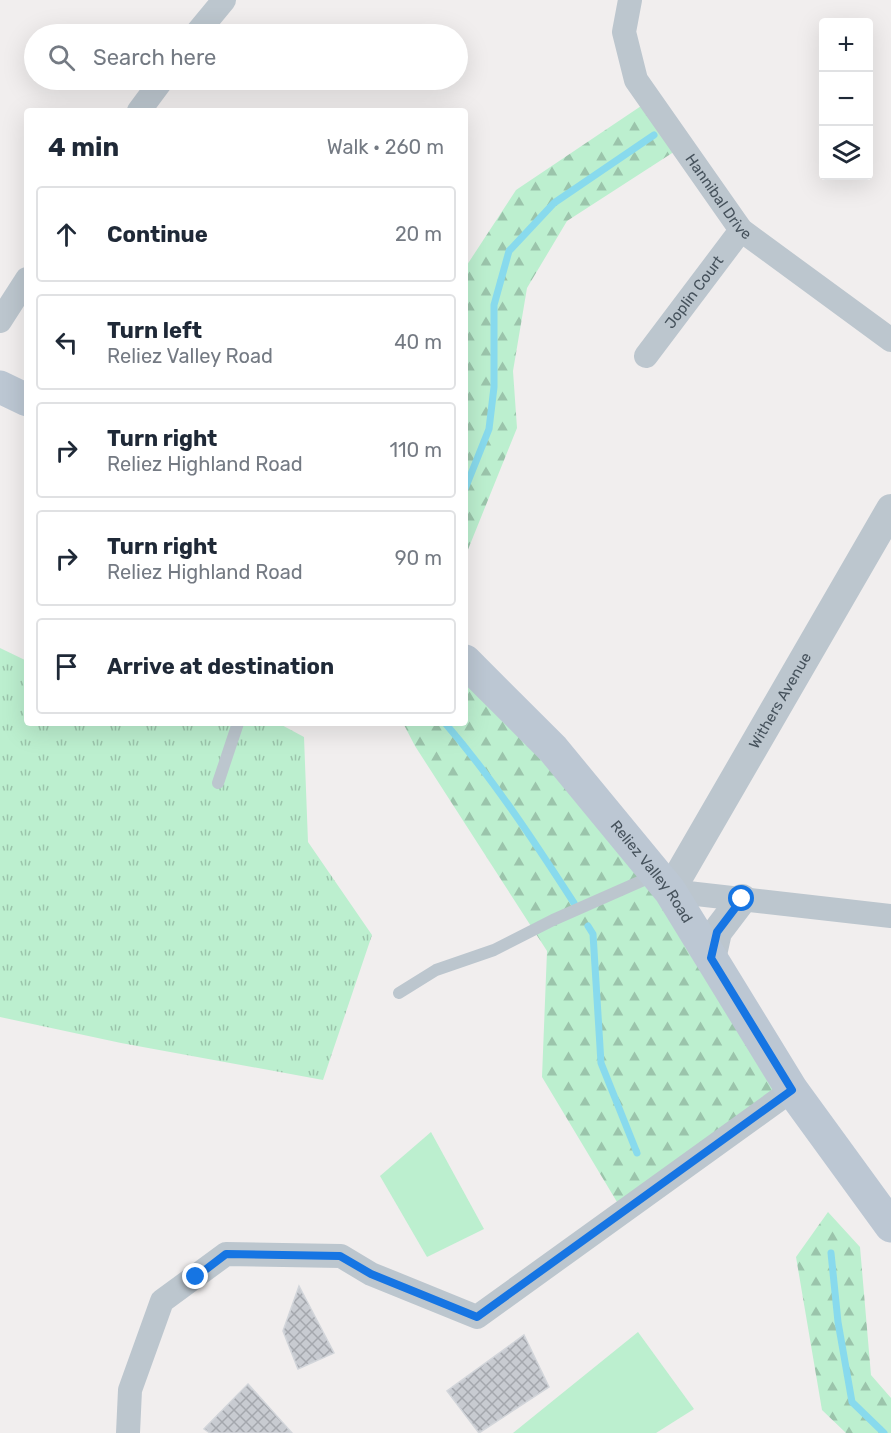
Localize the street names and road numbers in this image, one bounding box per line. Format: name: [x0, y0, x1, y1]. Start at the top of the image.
street label: Hannibal Drive: [681, 150, 755, 244]
street label: Joplin Court: [661, 252, 727, 332]
street label: Withers Avenue: [745, 649, 815, 752]
street label: Reliez Valley Road: [607, 817, 696, 926]

